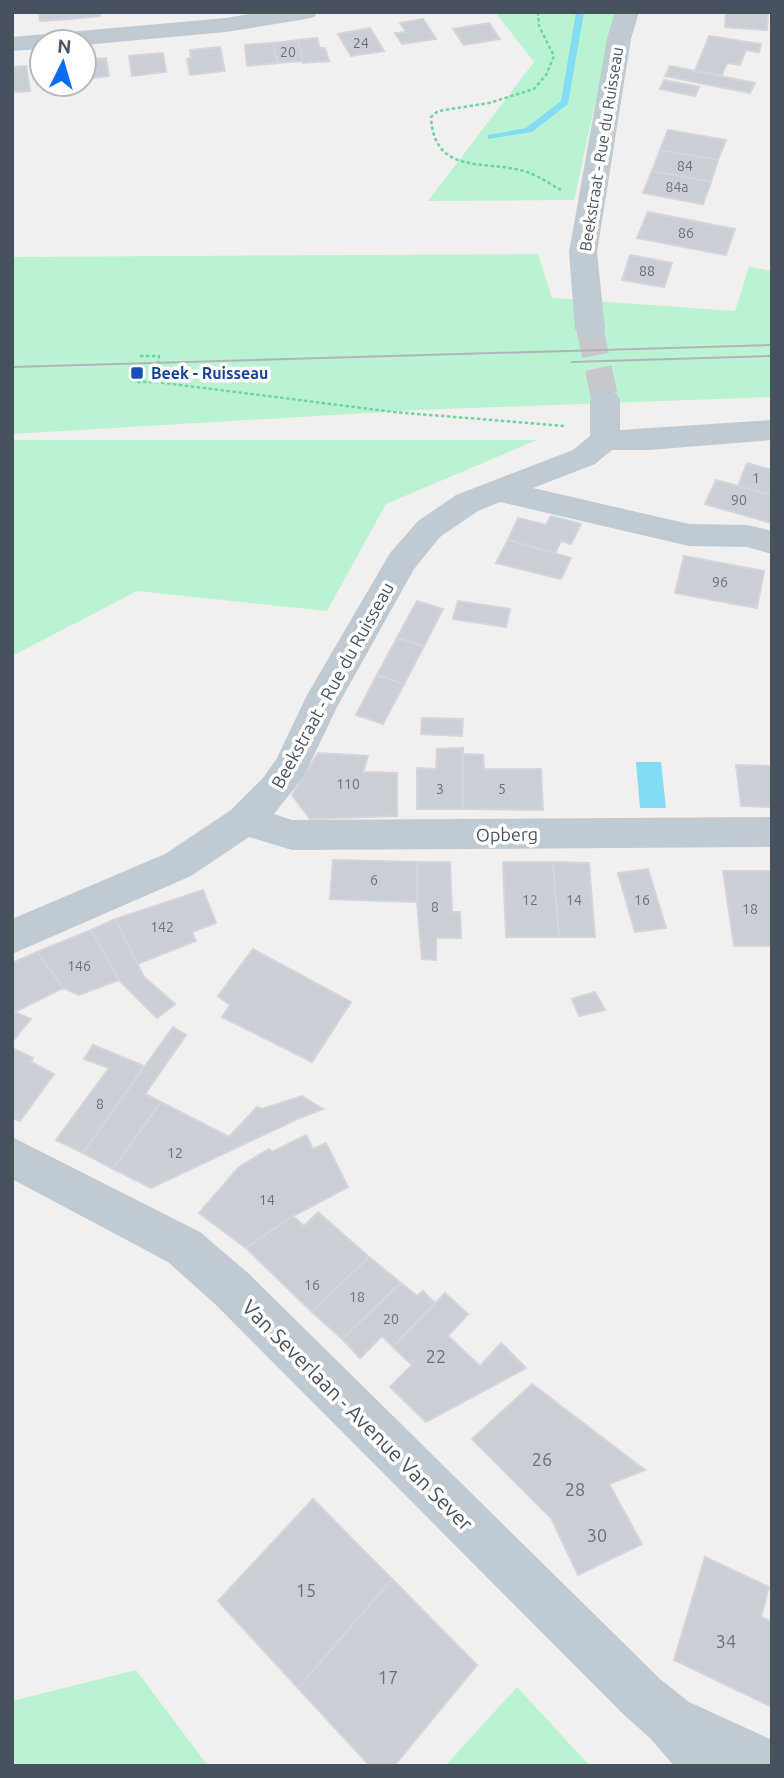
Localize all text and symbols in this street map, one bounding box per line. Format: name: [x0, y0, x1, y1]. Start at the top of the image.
north arrow: [28, 28, 98, 98]
text: N: [56, 34, 73, 58]
house number: 24: [353, 35, 369, 51]
house number: 20: [280, 44, 296, 60]
street label: Beekstraat - Rue du Ruisseau: [576, 46, 626, 252]
house number: 84: [677, 158, 693, 174]
house number: 84a: [666, 179, 689, 195]
house number: 86: [678, 225, 694, 241]
house number: 88: [639, 263, 655, 279]
place label: Beek - Ruisseau: [151, 364, 268, 382]
marker: Beek - Ruisseau: [129, 365, 145, 381]
house number: 1: [752, 470, 760, 486]
house number: 90: [731, 492, 747, 508]
house number: 96: [712, 574, 728, 590]
street label: Beekstraat - Rue du Ruisseau: [267, 578, 397, 792]
house number: 110: [336, 776, 360, 792]
house number: 3: [436, 781, 444, 797]
house number: 5: [498, 781, 506, 797]
street label: Opberg: [476, 823, 538, 845]
house number: 6: [370, 872, 378, 888]
house number: 12: [522, 892, 538, 908]
house number: 14: [566, 892, 582, 908]
house number: 16: [634, 892, 650, 908]
house number: 8: [431, 899, 439, 915]
house number: 18: [742, 901, 758, 917]
house number: 142: [150, 919, 174, 935]
house number: 146: [67, 958, 91, 974]
house number: 8: [96, 1096, 104, 1112]
house number: 12: [167, 1145, 183, 1161]
house number: 14: [259, 1192, 275, 1208]
house number: 16: [304, 1277, 320, 1293]
house number: 18: [349, 1289, 365, 1305]
street label: Van Severlaan - Avenue Van Sever: [238, 1295, 478, 1535]
house number: 20: [383, 1311, 399, 1327]
house number: 22: [426, 1346, 446, 1366]
house number: 26: [532, 1449, 552, 1469]
house number: 28: [565, 1479, 585, 1499]
house number: 30: [587, 1525, 607, 1545]
house number: 15: [296, 1580, 316, 1600]
house number: 34: [716, 1631, 736, 1651]
house number: 17: [378, 1667, 398, 1687]

